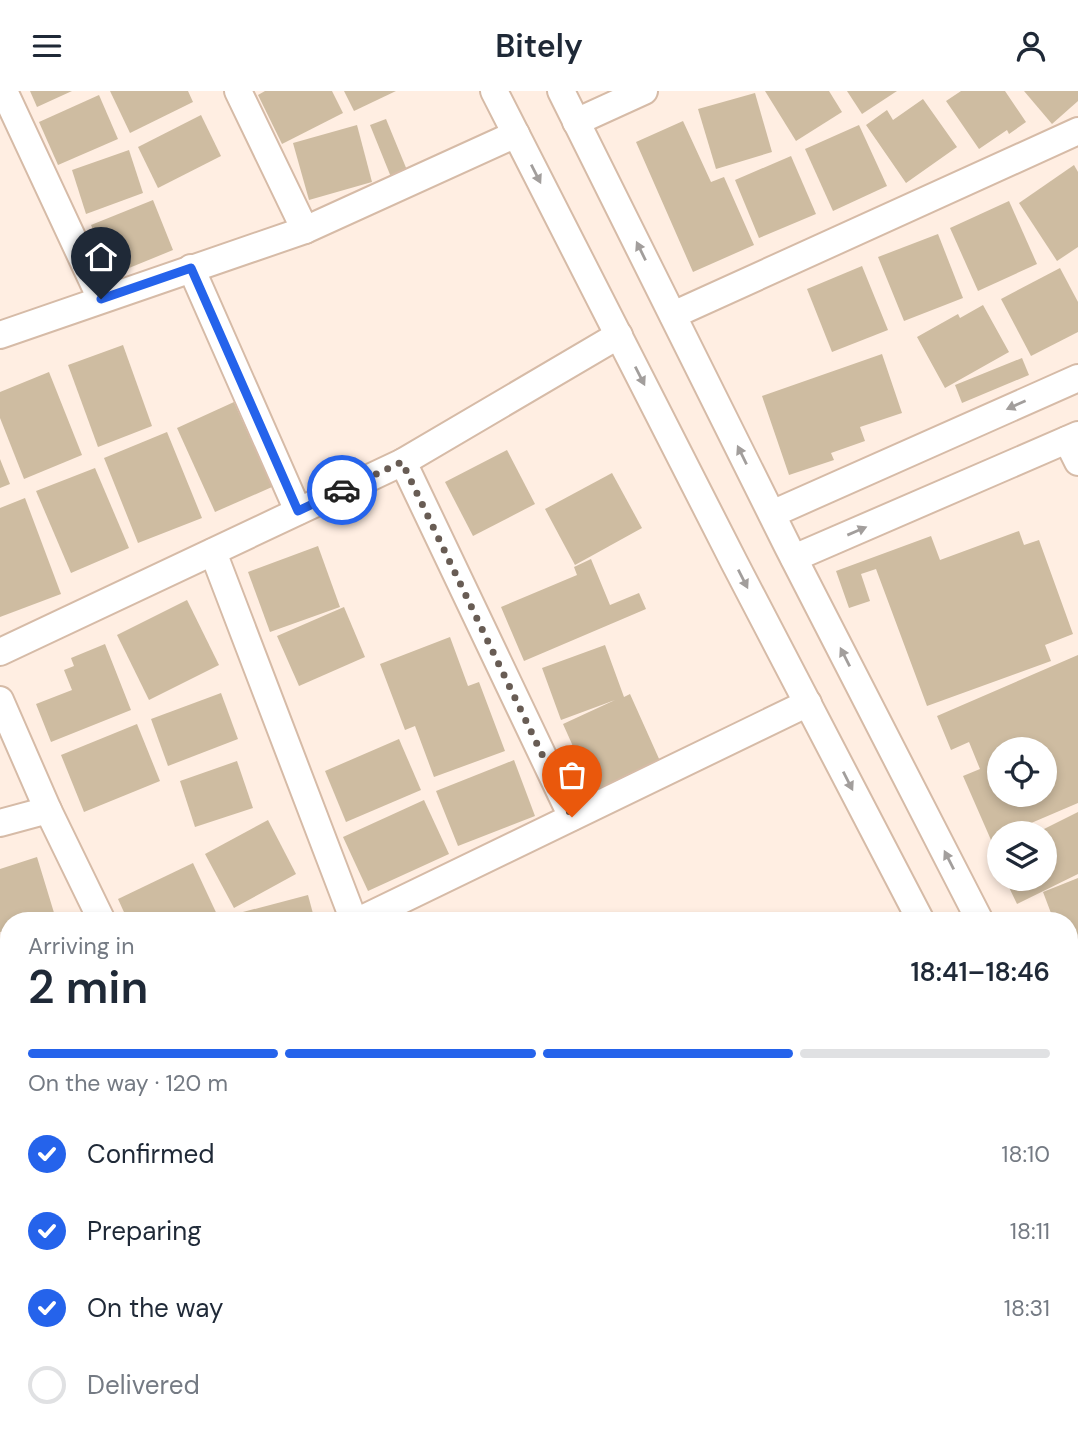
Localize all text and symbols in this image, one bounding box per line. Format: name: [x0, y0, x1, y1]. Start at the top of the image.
text: Bitely: [495, 25, 583, 67]
icon: menu: [28, 27, 66, 65]
icon: person: [1012, 27, 1050, 65]
one-way arrow: [531, 164, 542, 184]
pin: [71, 227, 131, 299]
icon: home: [82, 238, 120, 276]
one-way arrow: [635, 241, 646, 261]
one-way arrow: [634, 366, 645, 386]
one-way arrow: [1005, 400, 1026, 411]
one-way arrow: [736, 444, 748, 464]
courier: [307, 455, 377, 525]
icon: car: [323, 471, 361, 509]
one-way arrow: [847, 525, 867, 537]
one-way arrow: [737, 569, 749, 589]
one-way arrow: [839, 647, 850, 667]
map controls: [987, 737, 1057, 891]
button: locate: [987, 737, 1057, 807]
pin: [542, 745, 602, 817]
icon: bag: [553, 756, 591, 794]
one-way arrow: [842, 771, 854, 791]
button: layers: [987, 821, 1057, 891]
one-way arrow: [943, 850, 954, 870]
text: Arriving in: [28, 931, 134, 961]
text: 18:41–18:46: [910, 955, 1050, 989]
text: 2 min: [28, 957, 148, 1017]
text: On the way · 120 m: [28, 1068, 228, 1098]
icon: check: [28, 1135, 66, 1173]
text: Confirmed: [87, 1137, 214, 1171]
text: 18:10: [1001, 1139, 1050, 1169]
icon: check: [28, 1212, 66, 1250]
text: Preparing: [87, 1214, 202, 1248]
text: 18:11: [1010, 1216, 1050, 1246]
icon: check: [28, 1289, 66, 1327]
text: On the way: [87, 1291, 223, 1325]
text: 18:31: [1004, 1293, 1050, 1323]
text: Delivered: [87, 1368, 200, 1402]

